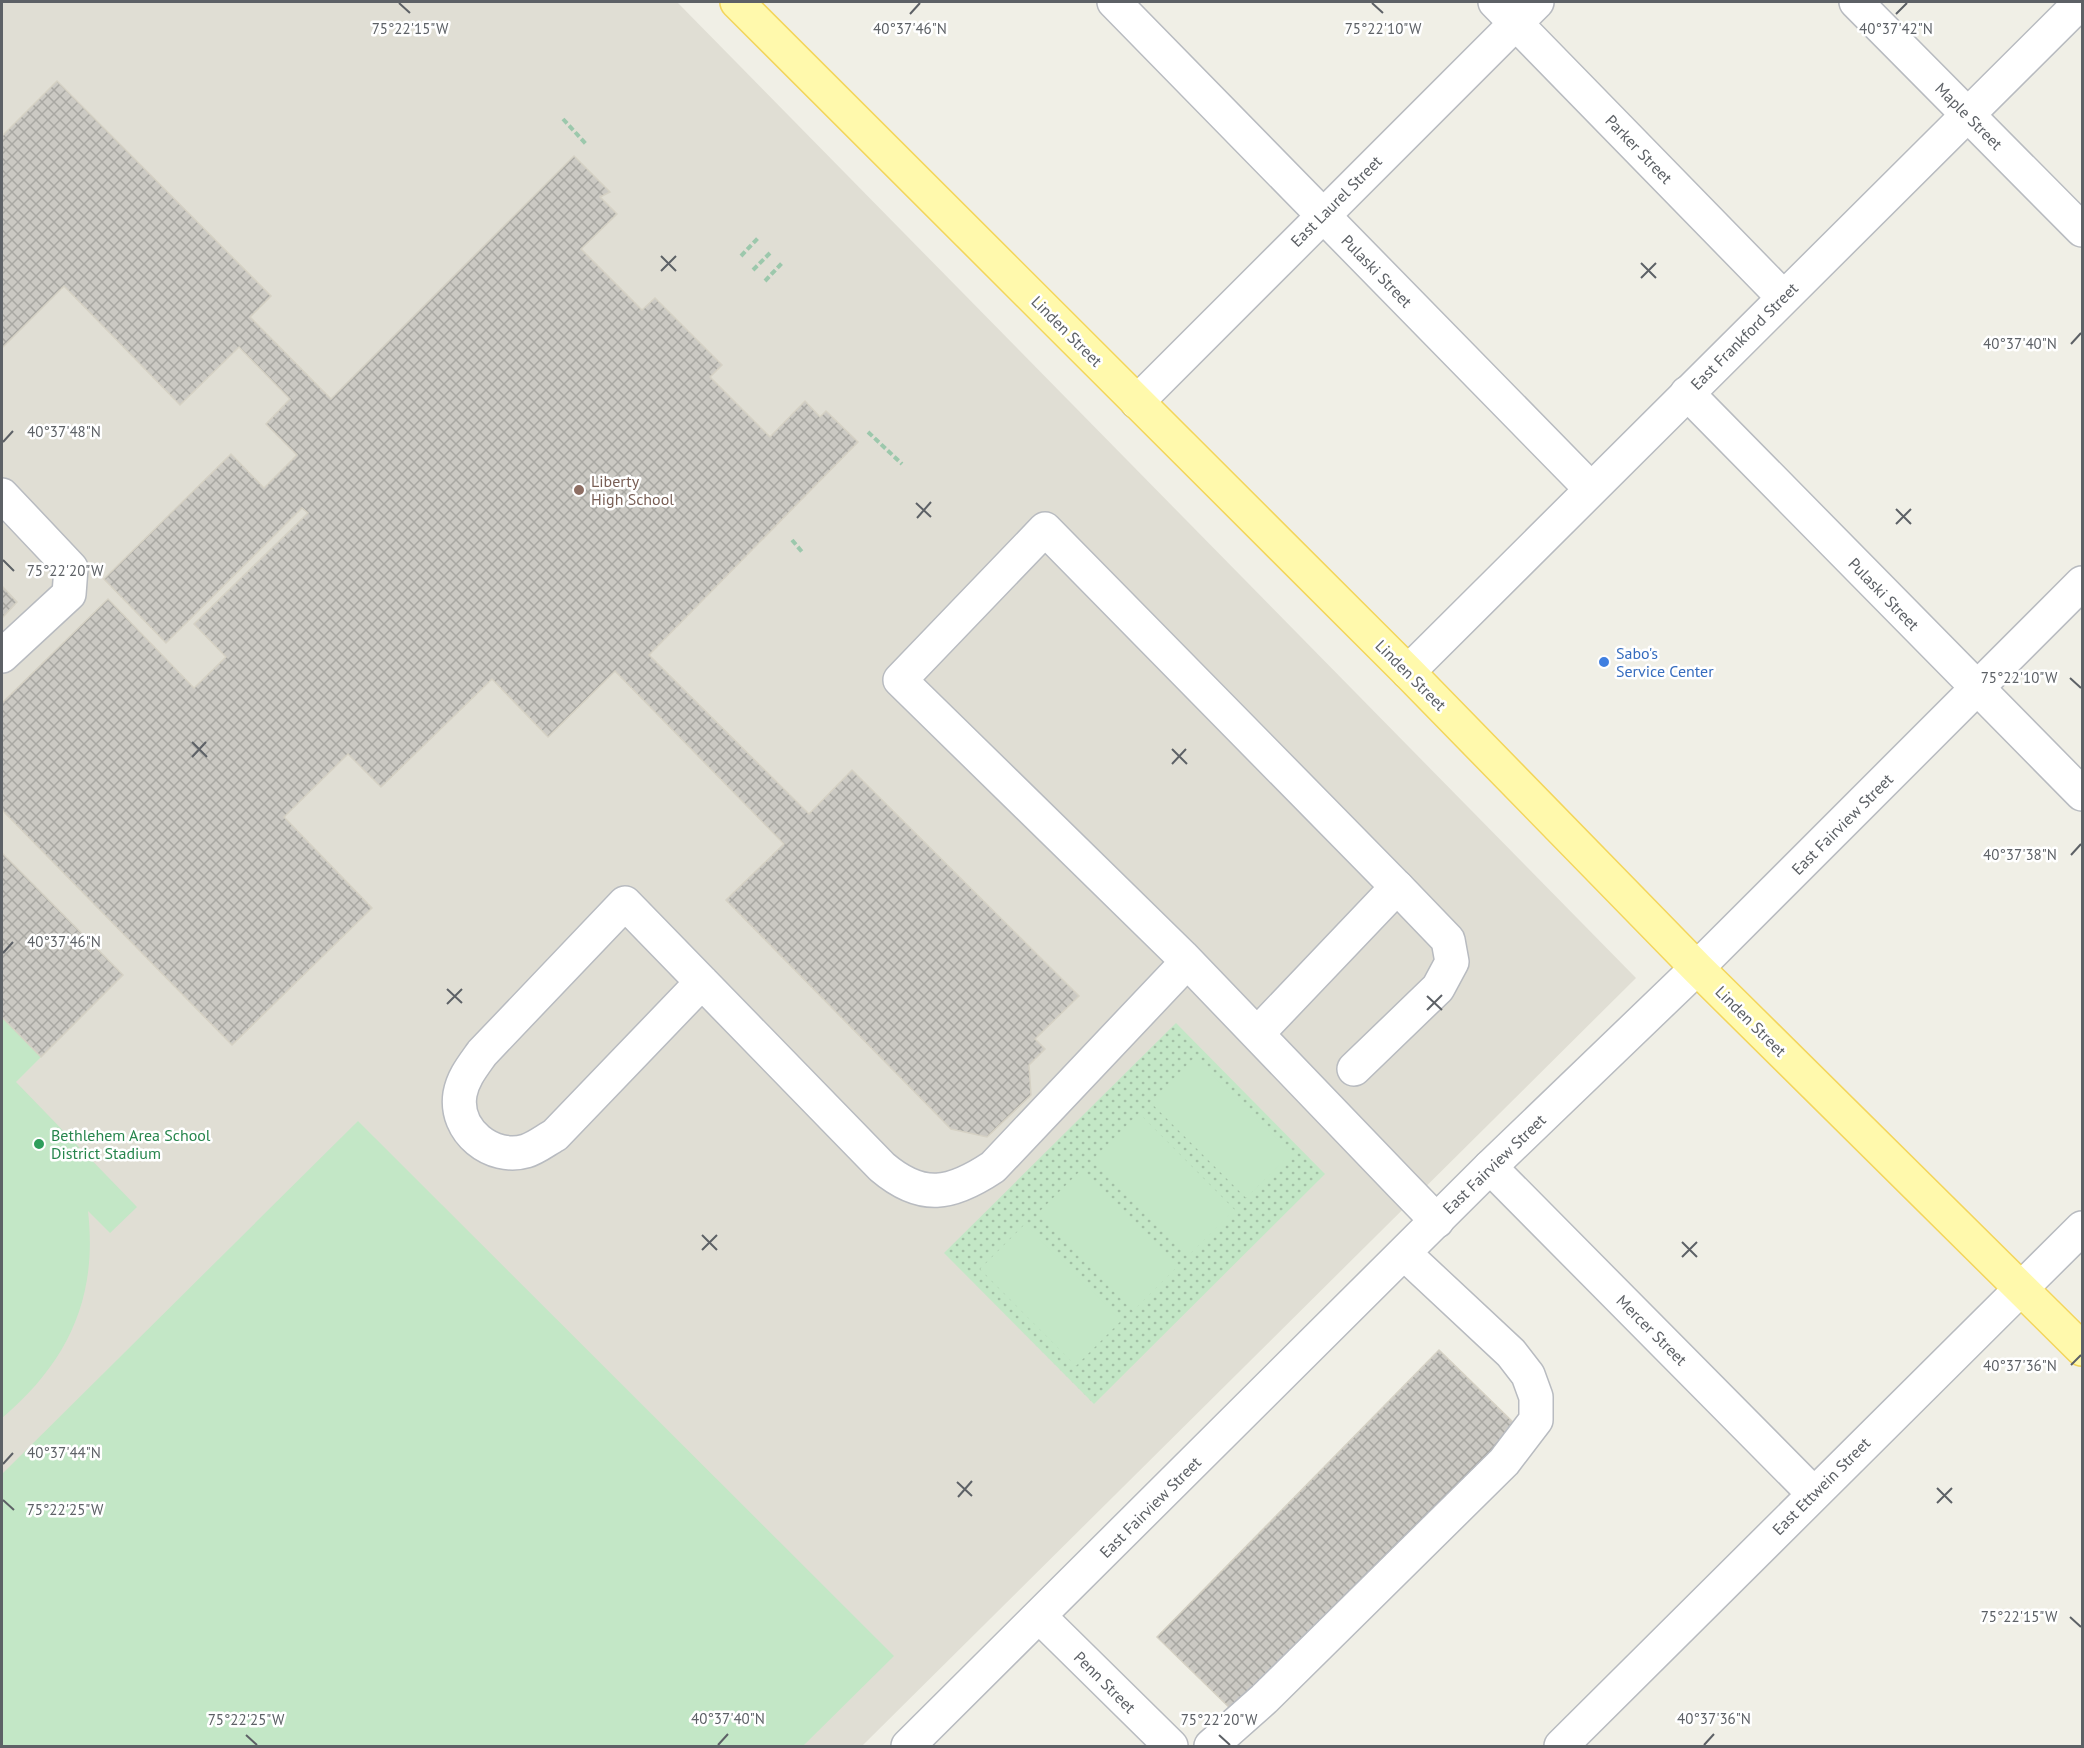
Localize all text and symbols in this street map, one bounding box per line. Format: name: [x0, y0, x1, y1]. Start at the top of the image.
text: 75°22'15"W: [372, 19, 449, 38]
text: 40°37'46"N: [873, 19, 947, 38]
text: 75°22'10"W: [1345, 19, 1422, 38]
text: 40°37'42"N: [1859, 19, 1933, 38]
street label: Maple Street: [1931, 78, 2007, 154]
street label: Parker Street: [1601, 110, 1677, 188]
street label: East Laurel Street: [1286, 151, 1386, 251]
street label: Pulaski Street: [1337, 230, 1417, 312]
street label: East Frankford Street: [1686, 278, 1802, 394]
street label: Linden Street: [1027, 291, 1107, 371]
text: 40°37'40"N: [1983, 334, 2057, 353]
text: 40°37'48"N: [27, 422, 101, 441]
place label: Liberty High School: [591, 471, 674, 509]
marker: Liberty High School: [572, 483, 586, 497]
street label: Pulaski Street: [1844, 553, 1924, 635]
text: 75°22'20"W: [27, 561, 104, 580]
street label: Linden Street: [1371, 635, 1451, 715]
place label: Sabo's Service Center: [1616, 643, 1714, 681]
marker: Sabo's Service Center: [1597, 655, 1611, 669]
text: 75°22'10"W: [1981, 668, 2058, 687]
street label: East Fairview Street: [1787, 769, 1897, 879]
text: 40°37'38"N: [1983, 845, 2057, 864]
text: 40°37'46"N: [27, 932, 101, 951]
street label: Linden Street: [1711, 981, 1791, 1061]
street label: East Fairview Street: [1438, 1109, 1550, 1218]
place label: Bethlehem Area School District Stadium: [51, 1125, 211, 1163]
marker: Bethlehem Area School District Stadium: [32, 1137, 46, 1151]
street label: Mercer Street: [1612, 1290, 1692, 1370]
text: 40°37'36"N: [1983, 1356, 2057, 1375]
street label: East Ettwein Street: [1768, 1432, 1875, 1539]
text: 40°37'44"N: [27, 1443, 101, 1462]
street label: East Fairview Street: [1095, 1452, 1205, 1562]
text: 75°22'25"W: [27, 1500, 104, 1519]
text: 75°22'15"W: [1981, 1607, 2058, 1626]
street label: Penn Street: [1070, 1647, 1140, 1717]
text: 40°37'40"N: [691, 1709, 765, 1728]
text: 40°37'36"N: [1677, 1709, 1751, 1728]
text: 75°22'25"W: [208, 1710, 285, 1729]
text: 75°22'20"W: [1181, 1710, 1258, 1729]

